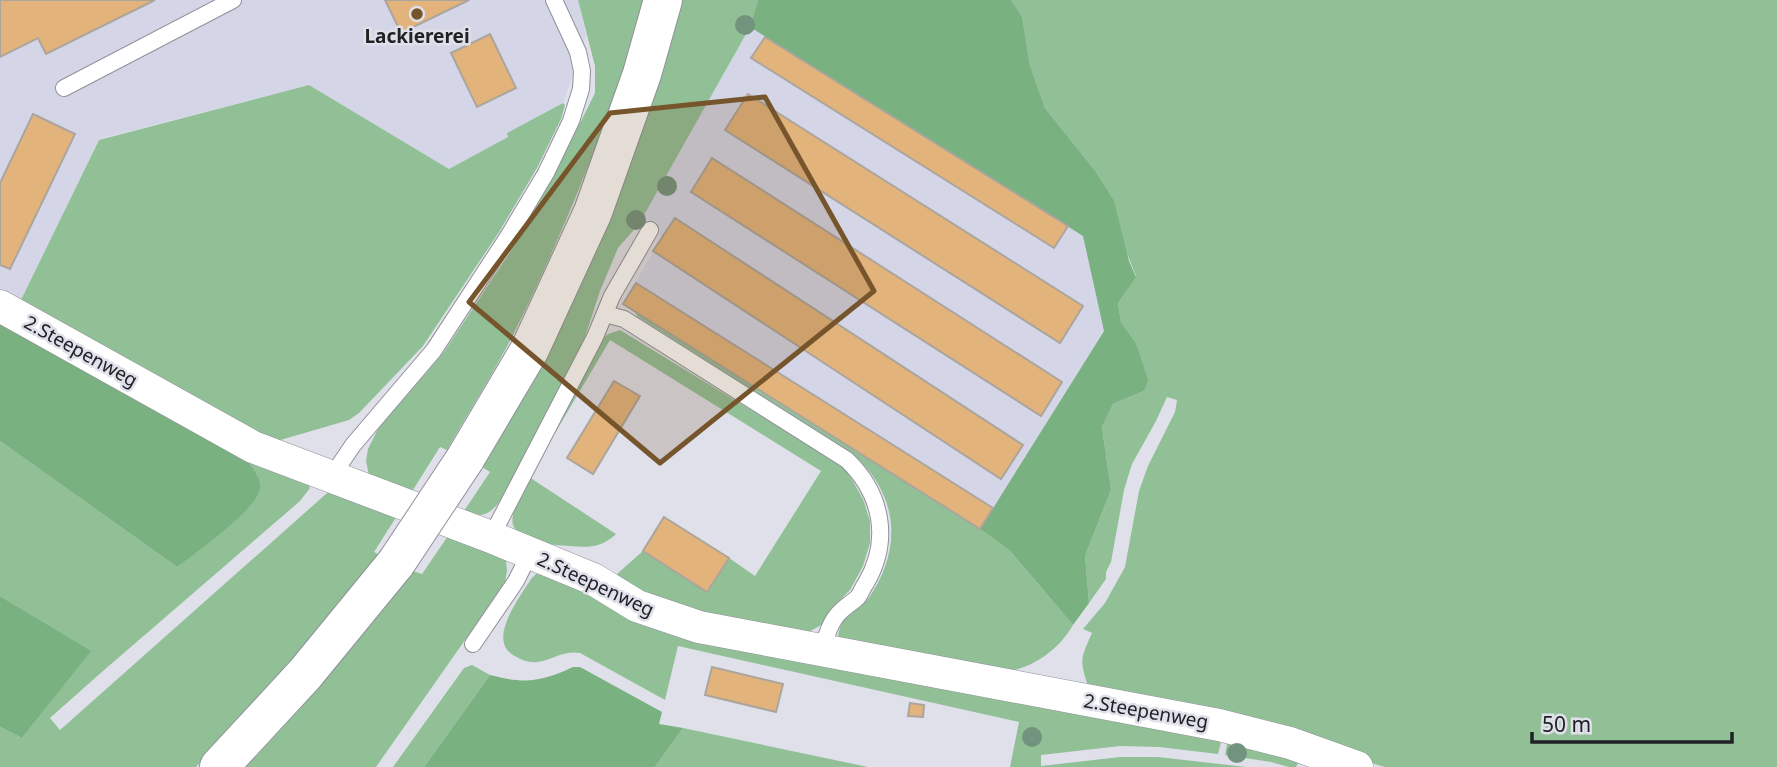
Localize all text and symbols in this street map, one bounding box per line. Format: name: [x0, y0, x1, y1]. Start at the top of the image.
marker: Lackiererei: [409, 6, 425, 22]
place label: Lackiererei: [364, 23, 470, 49]
street label: 2.Steepenweg: [20, 309, 142, 393]
street label: 2.Steepenweg: [533, 546, 659, 622]
street label: 2.Steepenweg: [1082, 687, 1210, 735]
scale bar: [1532, 700, 1732, 744]
text: 50 m: [1542, 710, 1591, 738]

